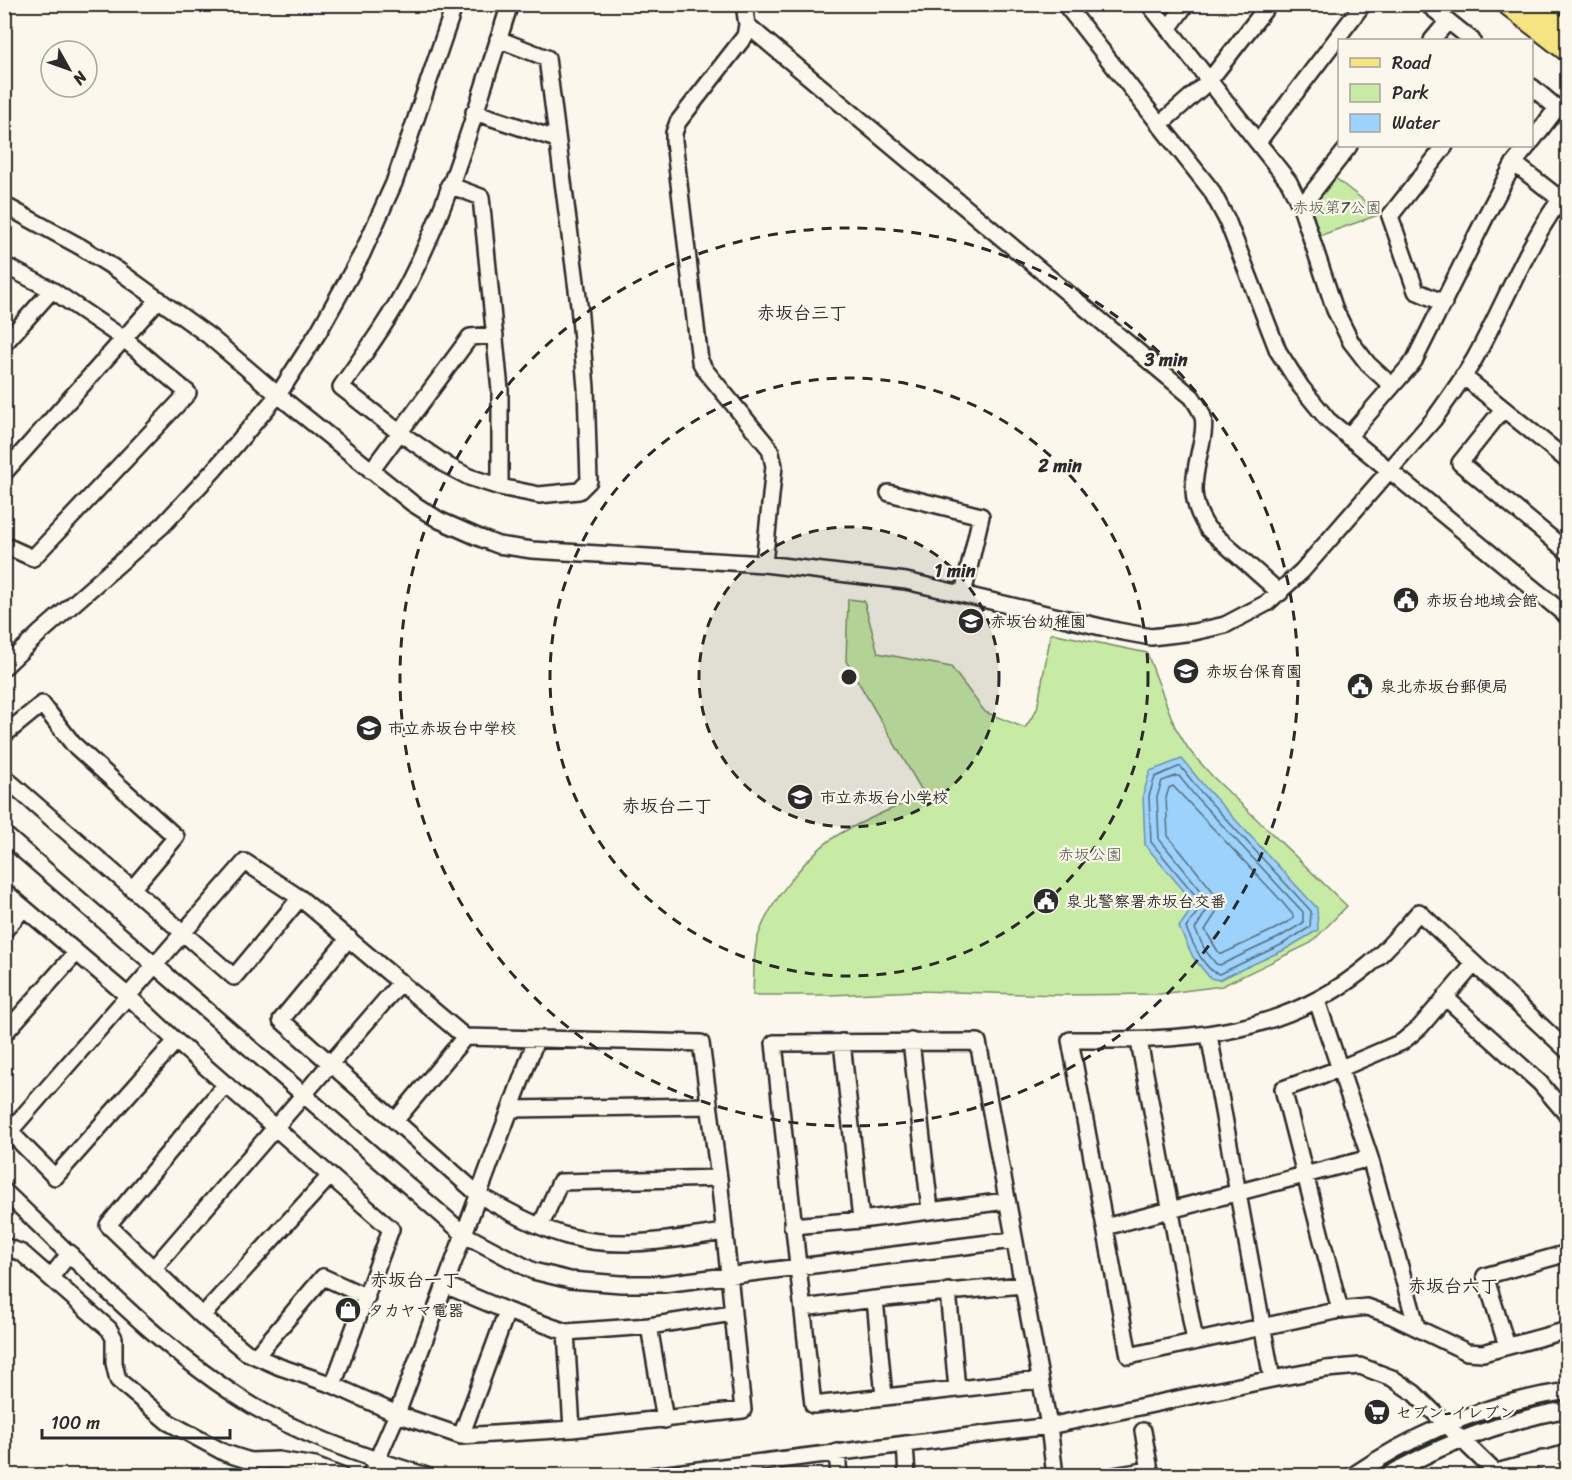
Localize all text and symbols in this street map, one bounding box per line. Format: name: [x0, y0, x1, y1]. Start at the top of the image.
north arrow: [39, 39, 99, 99]
legend: [1338, 39, 1533, 147]
text: Road: [1392, 47, 1432, 79]
text: N: [65, 64, 95, 93]
text: Park: [1392, 77, 1429, 109]
text: Water: [1392, 107, 1441, 139]
park label: 赤坂第7公園: [1292, 193, 1382, 222]
district label: 赤坂台三丁: [757, 297, 847, 329]
text: 3 min: [1143, 344, 1188, 376]
text: 2 min: [1037, 450, 1082, 482]
text: 1 min: [935, 555, 976, 587]
public building icon: 赤坂台地域会館: [1391, 585, 1421, 615]
place label: 赤坂台地域会館: [1426, 586, 1538, 615]
school or university icon: 赤坂台幼稚園: [956, 606, 986, 636]
place label: 赤坂台幼稚園: [990, 607, 1086, 636]
school or university icon: 赤坂台保育園: [1171, 656, 1201, 686]
place label: 赤坂台保育園: [1206, 657, 1302, 686]
centre of rings: [839, 667, 859, 687]
public building icon: 泉北赤坂台郵便局: [1345, 671, 1375, 701]
place label: 泉北赤坂台郵便局: [1380, 672, 1508, 701]
school or university icon: 市立赤坂台中学校: [354, 713, 384, 743]
place label: 市立赤坂台中学校: [388, 714, 516, 743]
school or university icon: 市立赤坂台小学校: [785, 782, 815, 812]
place label: 市立赤坂台小学校: [820, 783, 948, 812]
district label: 赤坂台二丁: [622, 790, 712, 822]
park label: 赤坂公園: [1058, 840, 1122, 869]
public building icon: 泉北警察署赤坂台交番: [1031, 886, 1061, 916]
place label: 泉北警察署赤坂台交番: [1066, 887, 1226, 916]
district label: 赤坂台一丁: [370, 1264, 460, 1296]
district label: 赤坂台六丁: [1408, 1270, 1498, 1302]
shop icon: タカヤマ電器: [333, 1295, 363, 1325]
place label: タカヤマ電器: [368, 1296, 464, 1325]
supermarket icon: セブン-イレブン: [1362, 1397, 1392, 1427]
place label: セブン-イレブン: [1396, 1398, 1515, 1427]
scale bar: [42, 1402, 230, 1440]
text: 100 m: [51, 1407, 100, 1439]

